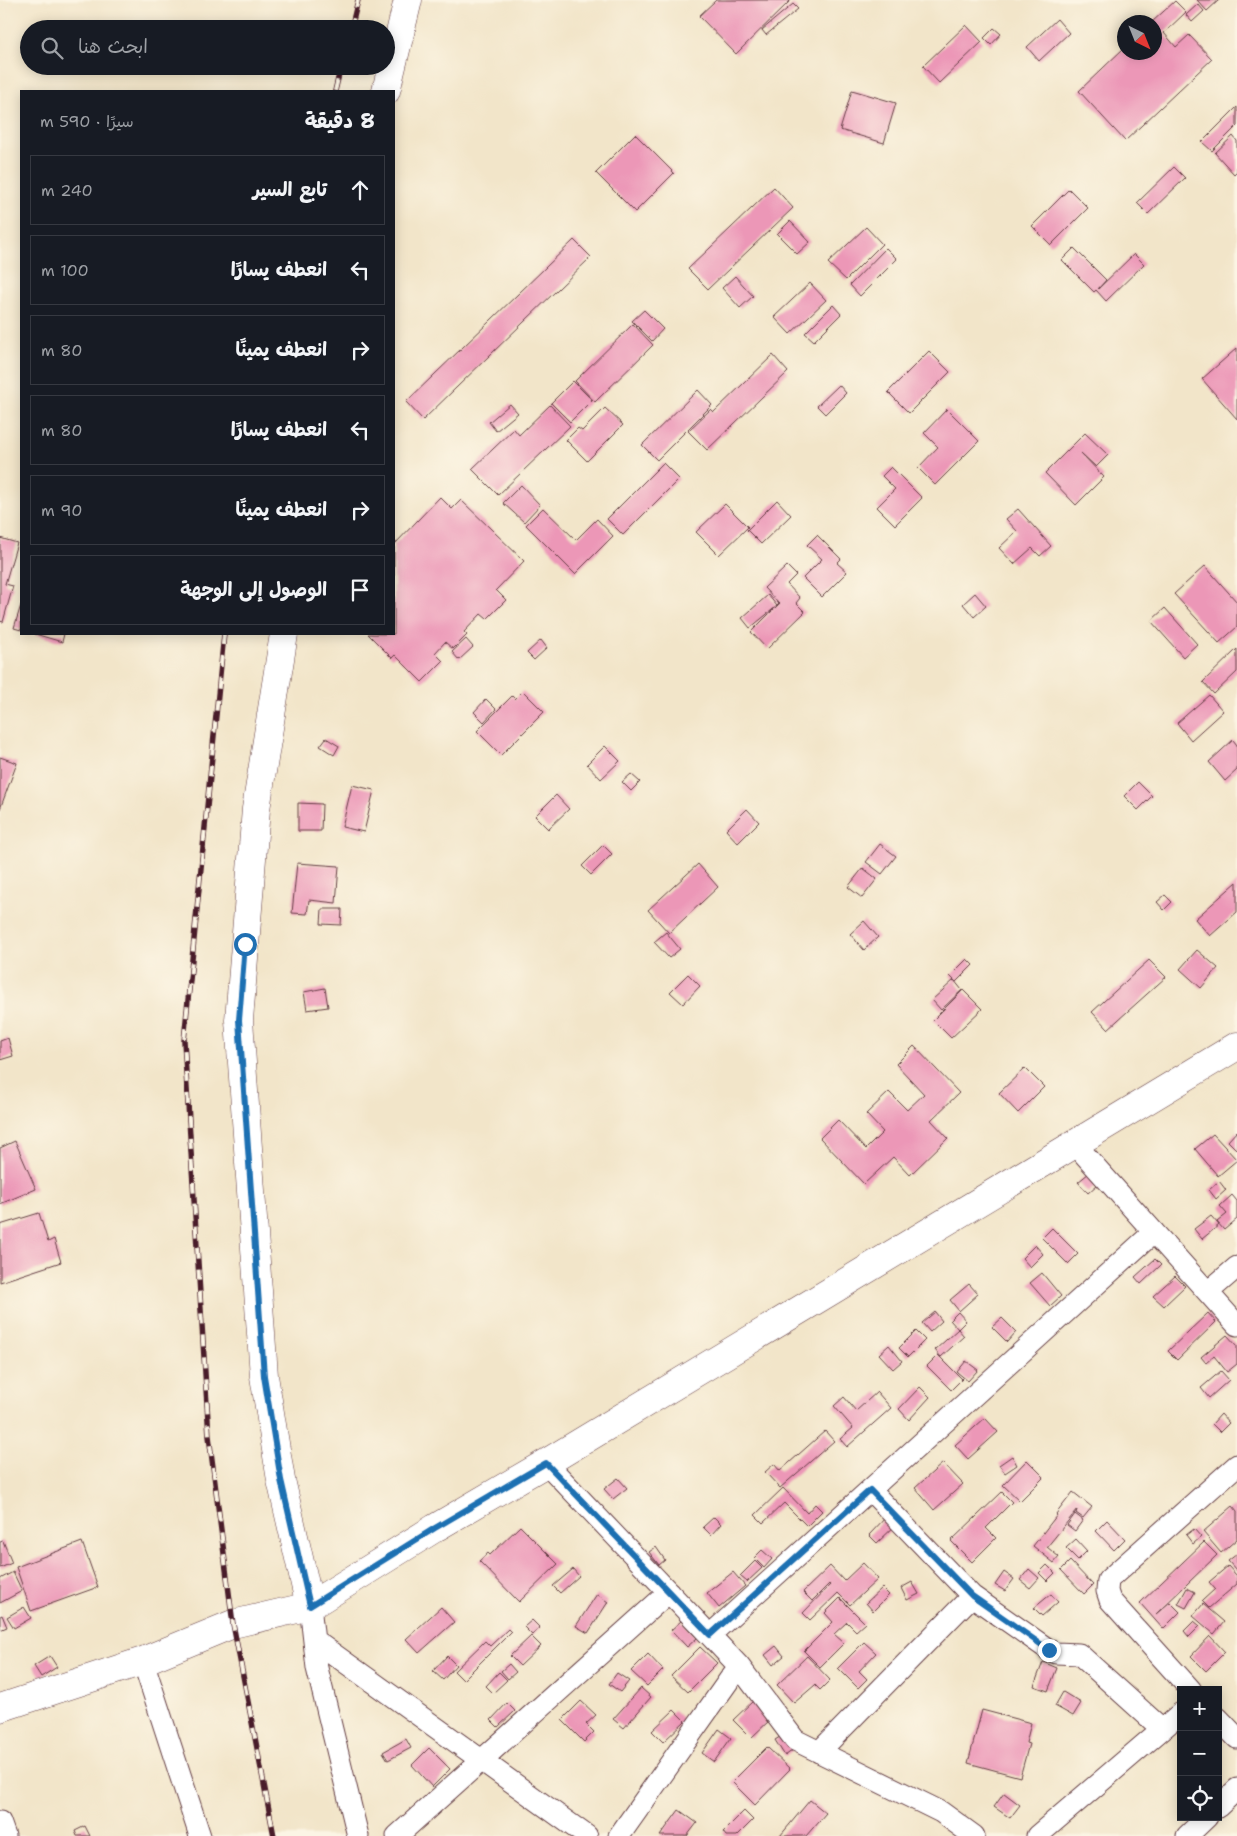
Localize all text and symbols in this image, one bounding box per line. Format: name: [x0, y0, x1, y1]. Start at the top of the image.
north arrow: [1117, 15, 1162, 60]
search box: [20, 20, 395, 75]
icon: search: [38, 34, 66, 62]
text: ابحث هنا: [78, 34, 148, 59]
text: 8 دقيقة: [305, 107, 375, 135]
text: سيرًا · 590 m: [40, 111, 134, 132]
icon: ahead: [346, 176, 374, 204]
text: تابع السير: [253, 177, 327, 202]
text: 240 m: [41, 180, 93, 201]
icon: left: [346, 256, 374, 284]
text: انعطف يسارًا: [231, 257, 327, 282]
text: 100 m: [41, 260, 89, 281]
icon: right: [346, 336, 374, 364]
text: انعطف يمينًا: [236, 337, 327, 362]
text: 80 m: [41, 340, 82, 361]
icon: left: [346, 416, 374, 444]
text: انعطف يسارًا: [231, 417, 327, 442]
text: 80 m: [41, 420, 82, 441]
icon: right: [346, 496, 374, 524]
text: انعطف يمينًا: [236, 497, 327, 522]
text: 90 m: [41, 500, 82, 521]
icon: arrive: [346, 576, 374, 604]
text: الوصول إلى الوجهة: [180, 577, 327, 602]
route start: [234, 933, 257, 956]
route end: [1038, 1639, 1061, 1662]
map controls: [1177, 1686, 1222, 1821]
button: +: [1177, 1686, 1222, 1731]
button: −: [1177, 1731, 1222, 1776]
button: locate: [1177, 1776, 1222, 1821]

